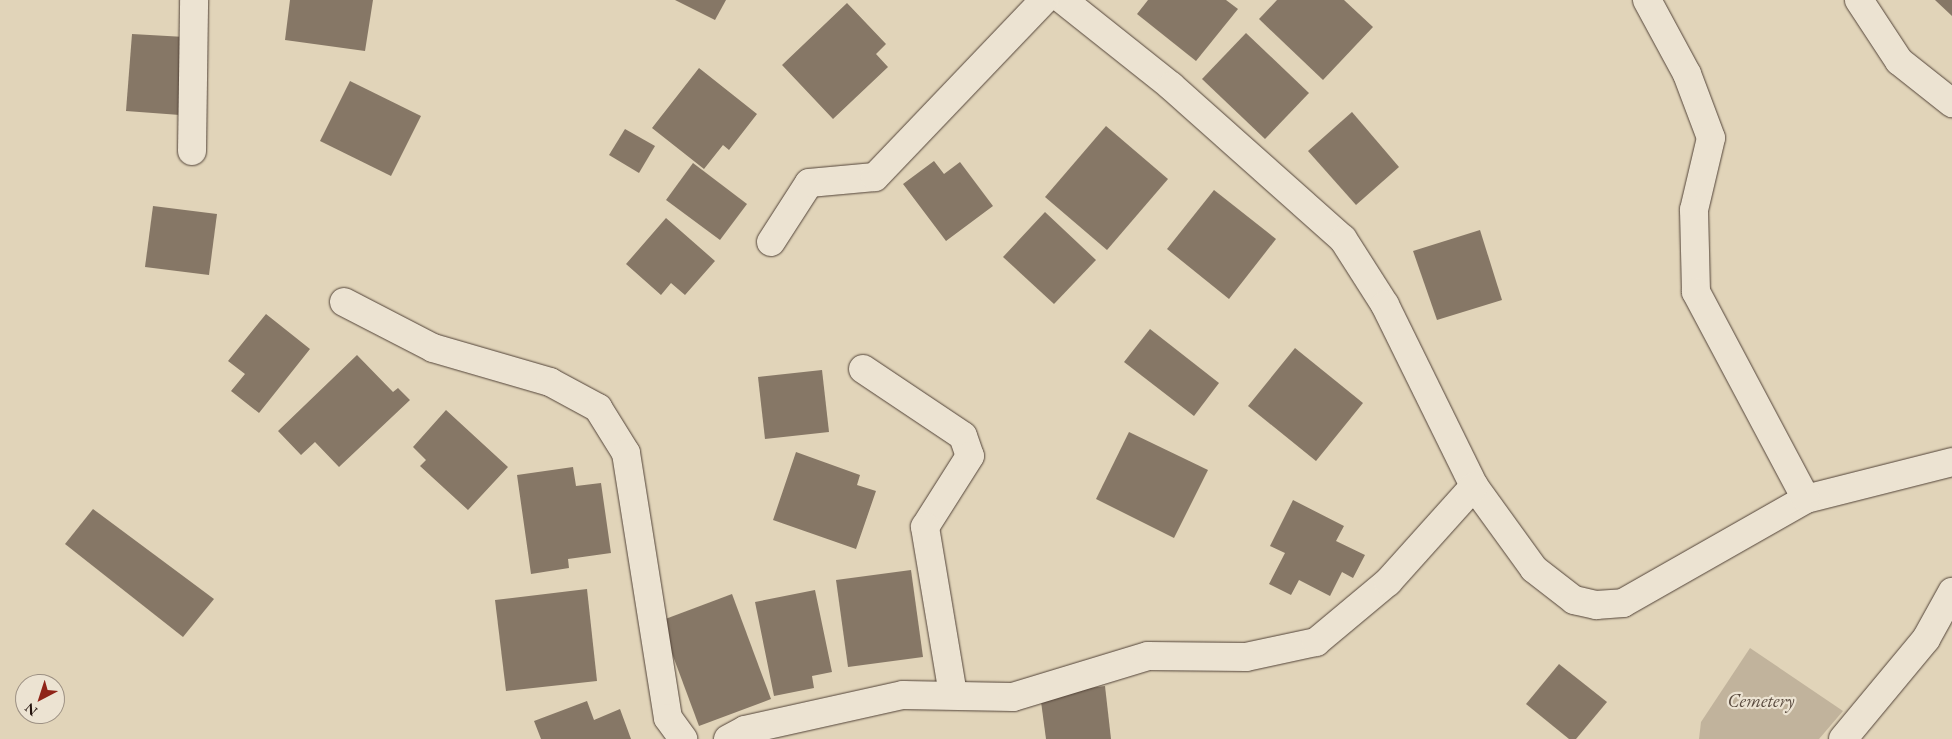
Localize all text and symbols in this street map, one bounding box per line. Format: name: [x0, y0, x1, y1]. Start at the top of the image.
north arrow: [15, 674, 65, 724]
park label: Cemetery: [1728, 690, 1794, 712]
text: N: [21, 699, 41, 720]

